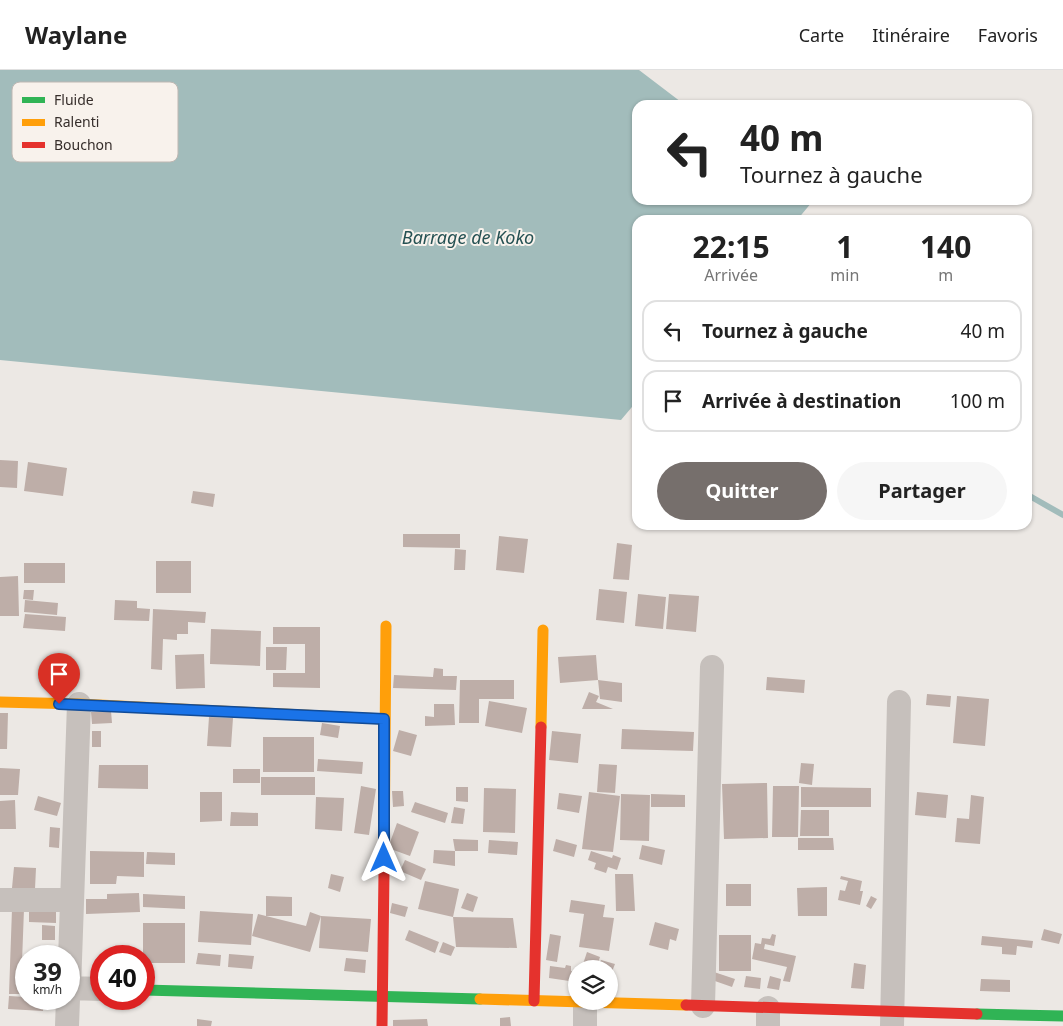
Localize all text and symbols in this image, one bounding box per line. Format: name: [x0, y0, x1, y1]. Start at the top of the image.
text: Waylane: [25, 18, 127, 51]
text: Carte: [799, 23, 844, 47]
text: Itinéraire: [872, 23, 950, 47]
text: Favoris: [978, 23, 1038, 47]
legend: [12, 82, 178, 162]
text: Fluide: [54, 90, 94, 109]
text: Ralenti: [54, 112, 99, 131]
text: 40 m: [740, 114, 823, 161]
icon: left: [657, 120, 722, 185]
text: Bouchon: [54, 135, 113, 154]
text: Tournez à gauche: [740, 159, 923, 189]
water label: Barrage de Koko: [402, 225, 534, 249]
text: 22:15: [693, 226, 770, 267]
text: 1: [836, 226, 853, 267]
text: 140: [920, 226, 971, 267]
text: Arrivée: [704, 264, 758, 286]
text: min: [830, 264, 859, 286]
text: m: [938, 264, 953, 286]
icon: left: [659, 317, 687, 345]
text: Tournez à gauche: [702, 318, 868, 344]
text: 40 m: [961, 318, 1005, 344]
icon: arrive: [659, 387, 687, 415]
text: Arrivée à destination: [702, 388, 901, 414]
text: 100 m: [950, 388, 1005, 414]
button: Quitter: [657, 462, 827, 520]
button: Partager: [837, 462, 1007, 520]
pin: [38, 653, 80, 704]
icon: arrive: [45, 660, 73, 688]
position arrow: [357, 831, 409, 883]
speed limit sign: 40: [90, 945, 155, 1010]
text: 39: [33, 954, 62, 988]
map controls: [568, 960, 618, 1010]
button: layers: [568, 960, 618, 1010]
text: km/h: [33, 981, 62, 998]

